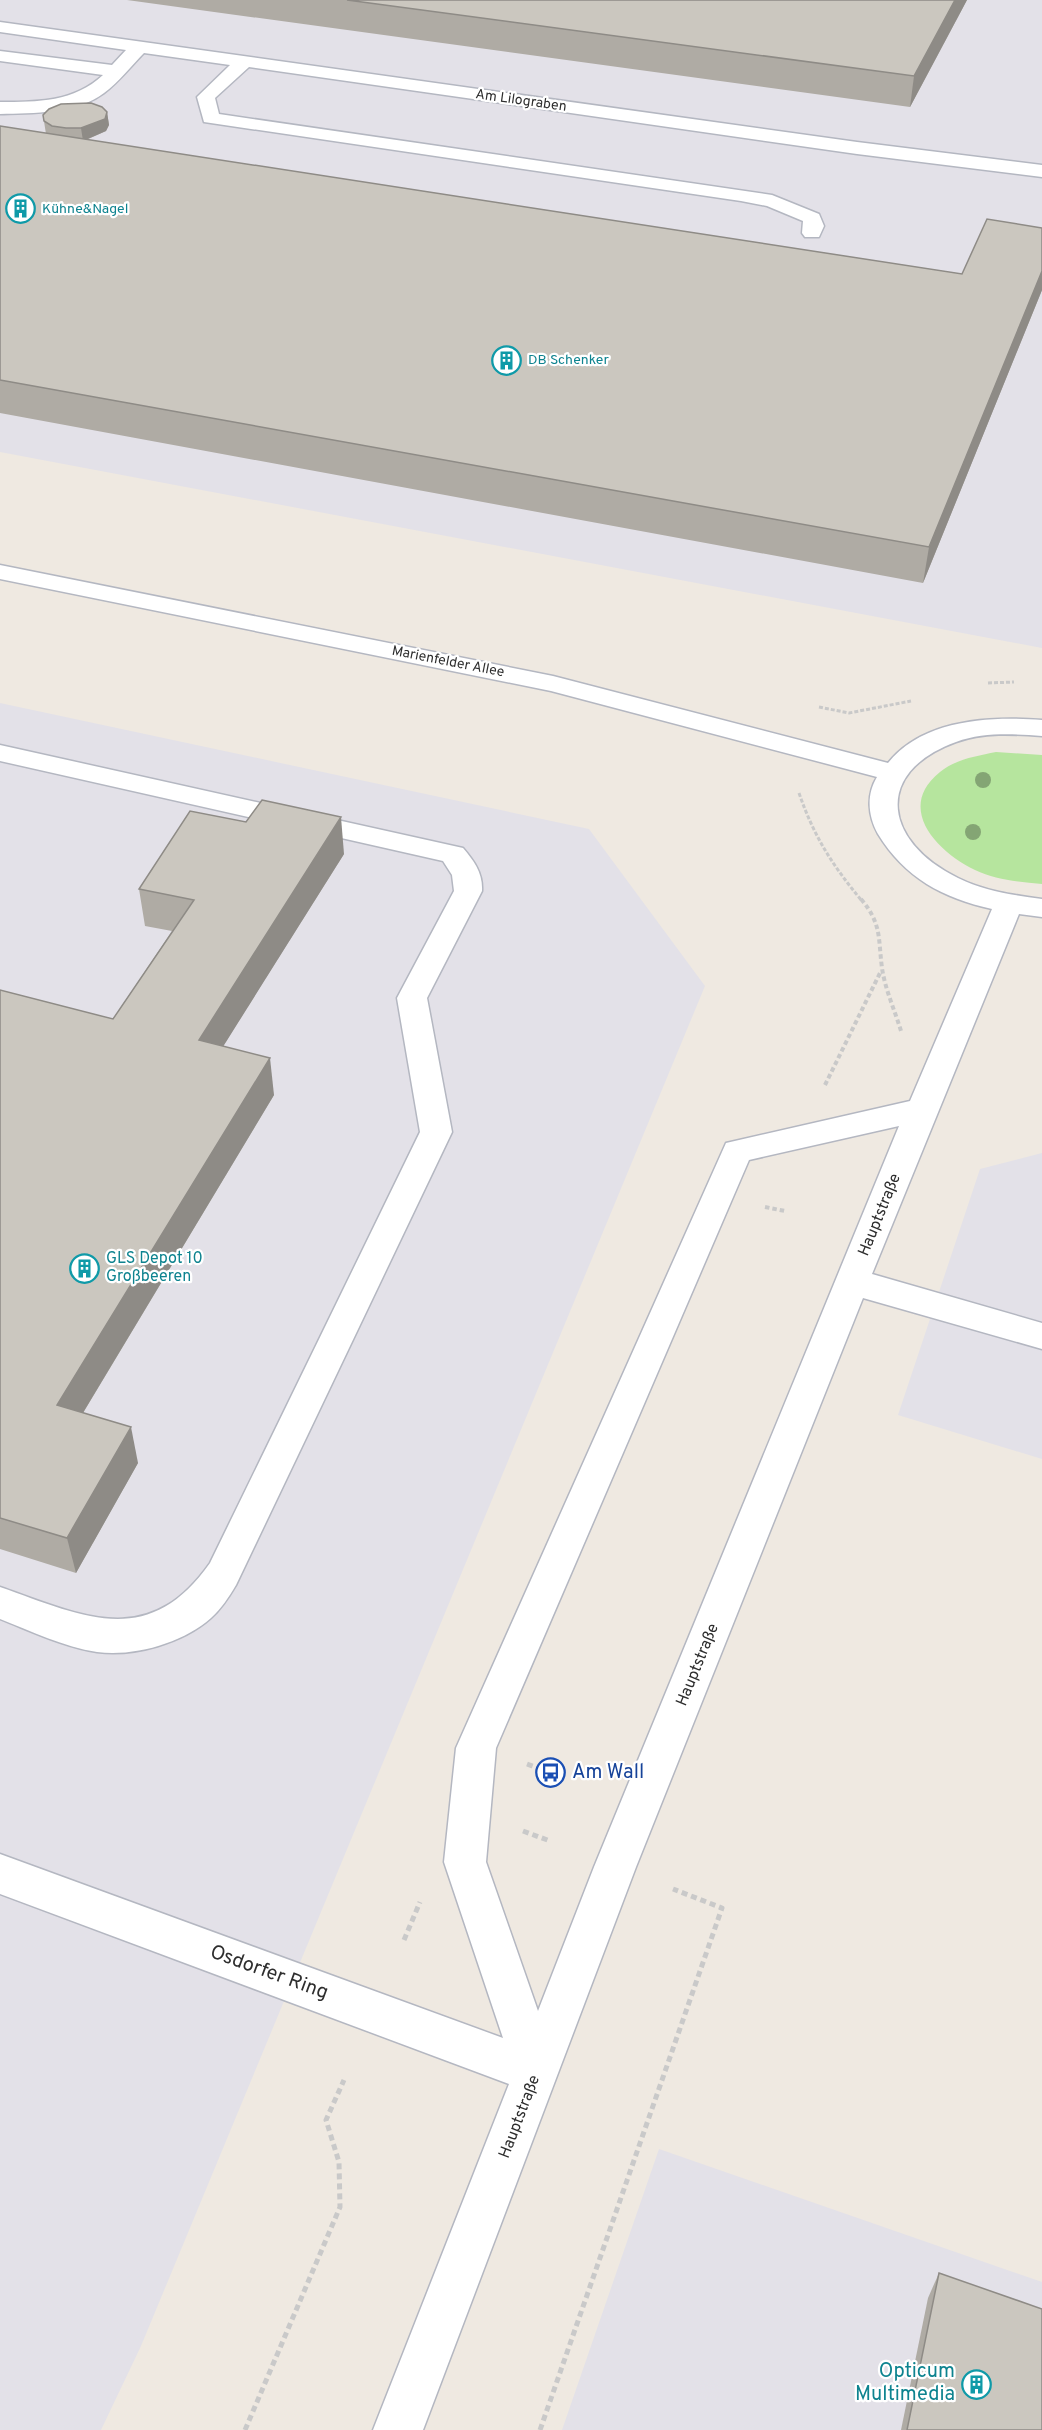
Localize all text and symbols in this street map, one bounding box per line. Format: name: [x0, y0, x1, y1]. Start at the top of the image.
street label: Am Lilograben: [474, 86, 568, 116]
building icon: Kühne&Nagel: [5, 193, 37, 225]
place label: Kühne&Nagel: [42, 201, 128, 218]
building icon: DB Schenker: [491, 344, 523, 376]
place label: DB Schenker: [528, 352, 609, 369]
street label: Marienfelder Allee: [390, 643, 506, 681]
street label: Hauptstraße: [854, 1171, 906, 1259]
place label: GLS Depot 10 Großbeeren: [106, 1249, 203, 1287]
building icon: GLS Depot 10 Großbeeren: [69, 1252, 101, 1284]
street label: Hauptstraße: [672, 1621, 724, 1709]
bus stop icon: Am Wall: [535, 1757, 567, 1789]
place label: Am Wall: [572, 1760, 644, 1786]
street label: Osdorfer Ring: [206, 1940, 332, 2006]
street label: Hauptstraße: [495, 2073, 545, 2161]
place label: Opticum Multimedia: [855, 2359, 955, 2408]
building icon: Opticum Multimedia: [960, 2368, 992, 2400]

